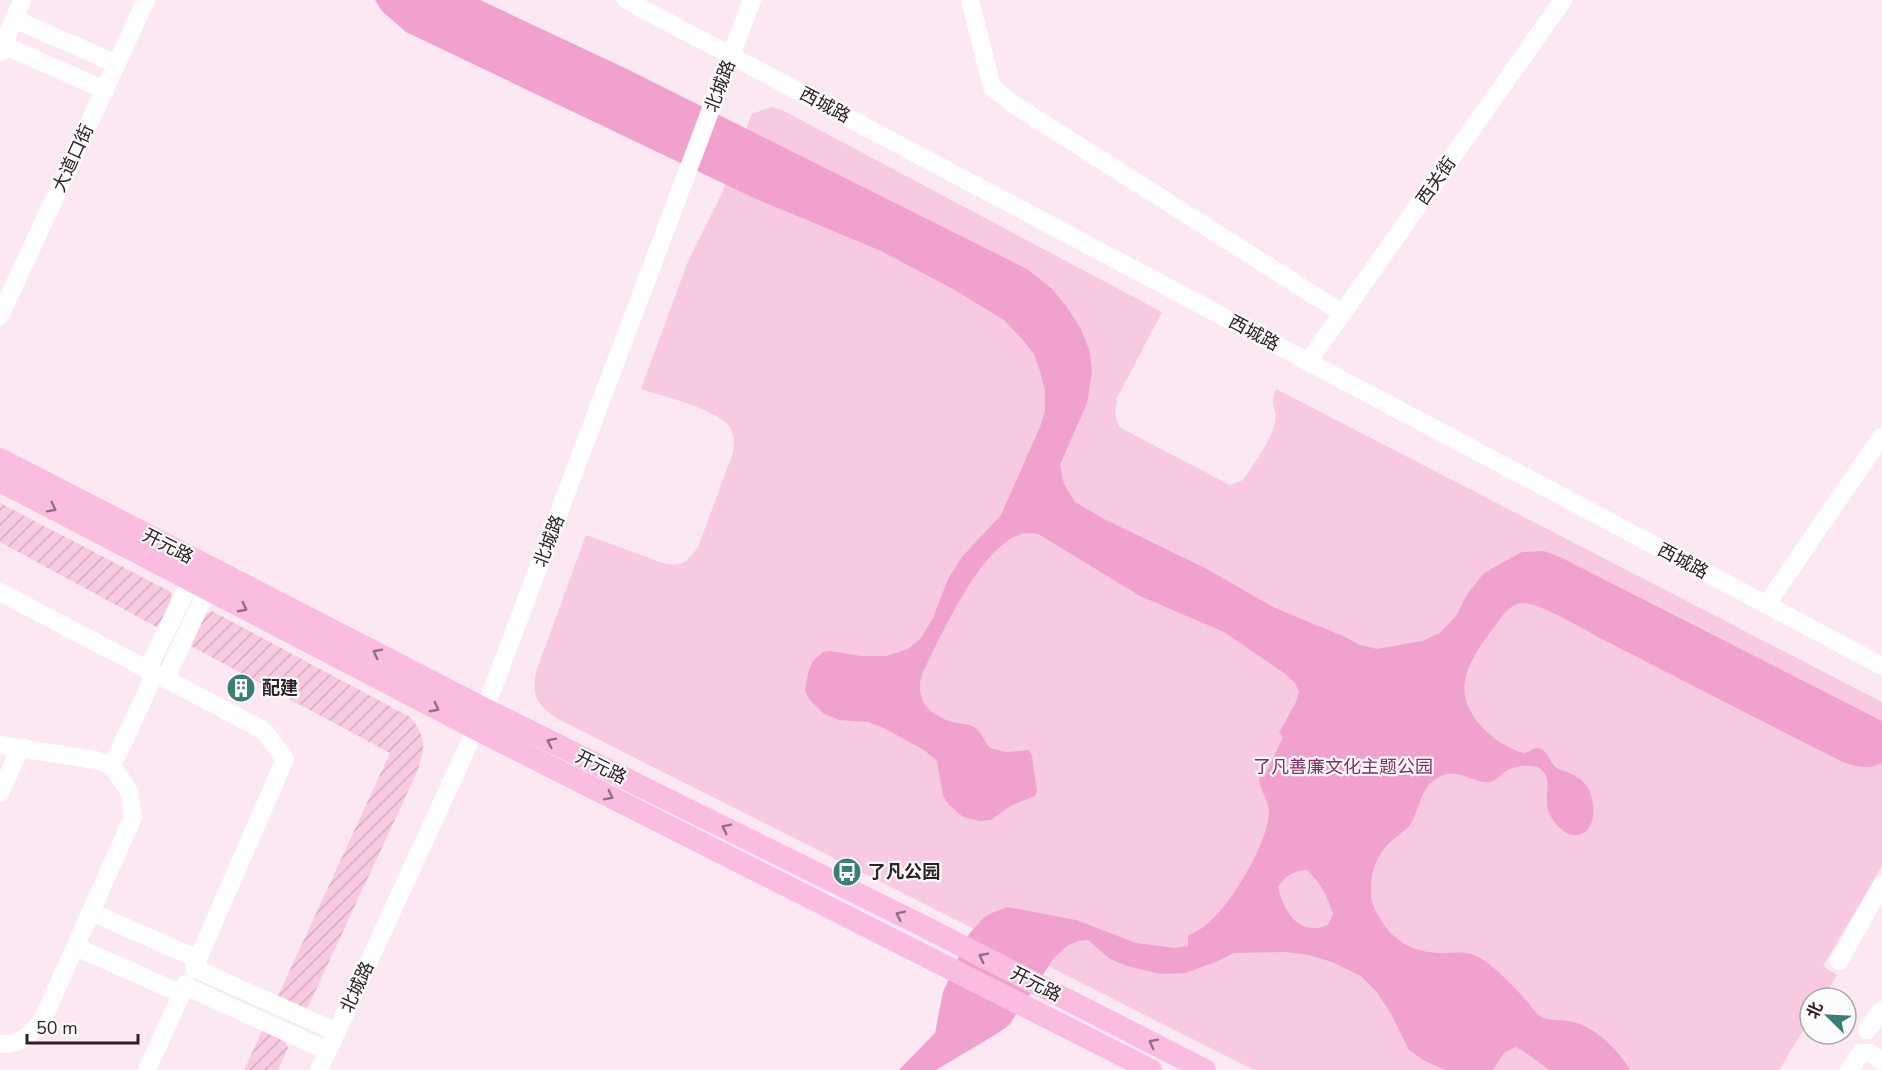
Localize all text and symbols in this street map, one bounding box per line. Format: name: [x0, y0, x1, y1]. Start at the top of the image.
street label: 北城路: [699, 56, 741, 116]
street label: 西城路: [796, 82, 854, 128]
street label: 大道口街: [47, 120, 99, 196]
street label: 西关街: [1411, 152, 1461, 210]
street label: 西城路: [1225, 310, 1283, 356]
one-way arrow: [46, 501, 56, 512]
street label: 北城路: [528, 511, 570, 571]
street label: 开元路: [138, 523, 198, 569]
street label: 西城路: [1654, 538, 1712, 584]
one-way arrow: [237, 601, 248, 612]
one-way arrow: [372, 649, 383, 661]
building icon: 配建: [225, 672, 257, 704]
place label: 配建: [262, 676, 298, 700]
one-way arrow: [429, 701, 439, 712]
one-way arrow: [546, 737, 557, 749]
street label: 开元路: [571, 744, 631, 790]
park label: 了凡善廉文化主题公园: [1253, 755, 1433, 779]
one-way arrow: [602, 789, 613, 800]
one-way arrow: [721, 824, 732, 836]
bus stop icon: 了凡公园: [831, 856, 863, 888]
place label: 了凡公园: [868, 860, 940, 884]
one-way arrow: [896, 911, 907, 922]
one-way arrow: [979, 953, 989, 964]
street label: 北城路: [335, 957, 379, 1017]
street label: 开元路: [1006, 961, 1066, 1007]
north arrow: [1798, 986, 1858, 1046]
text: 北: [1802, 999, 1829, 1022]
scale bar: [27, 1007, 138, 1045]
text: 50 m: [36, 1016, 78, 1040]
one-way arrow: [1148, 1039, 1159, 1050]

